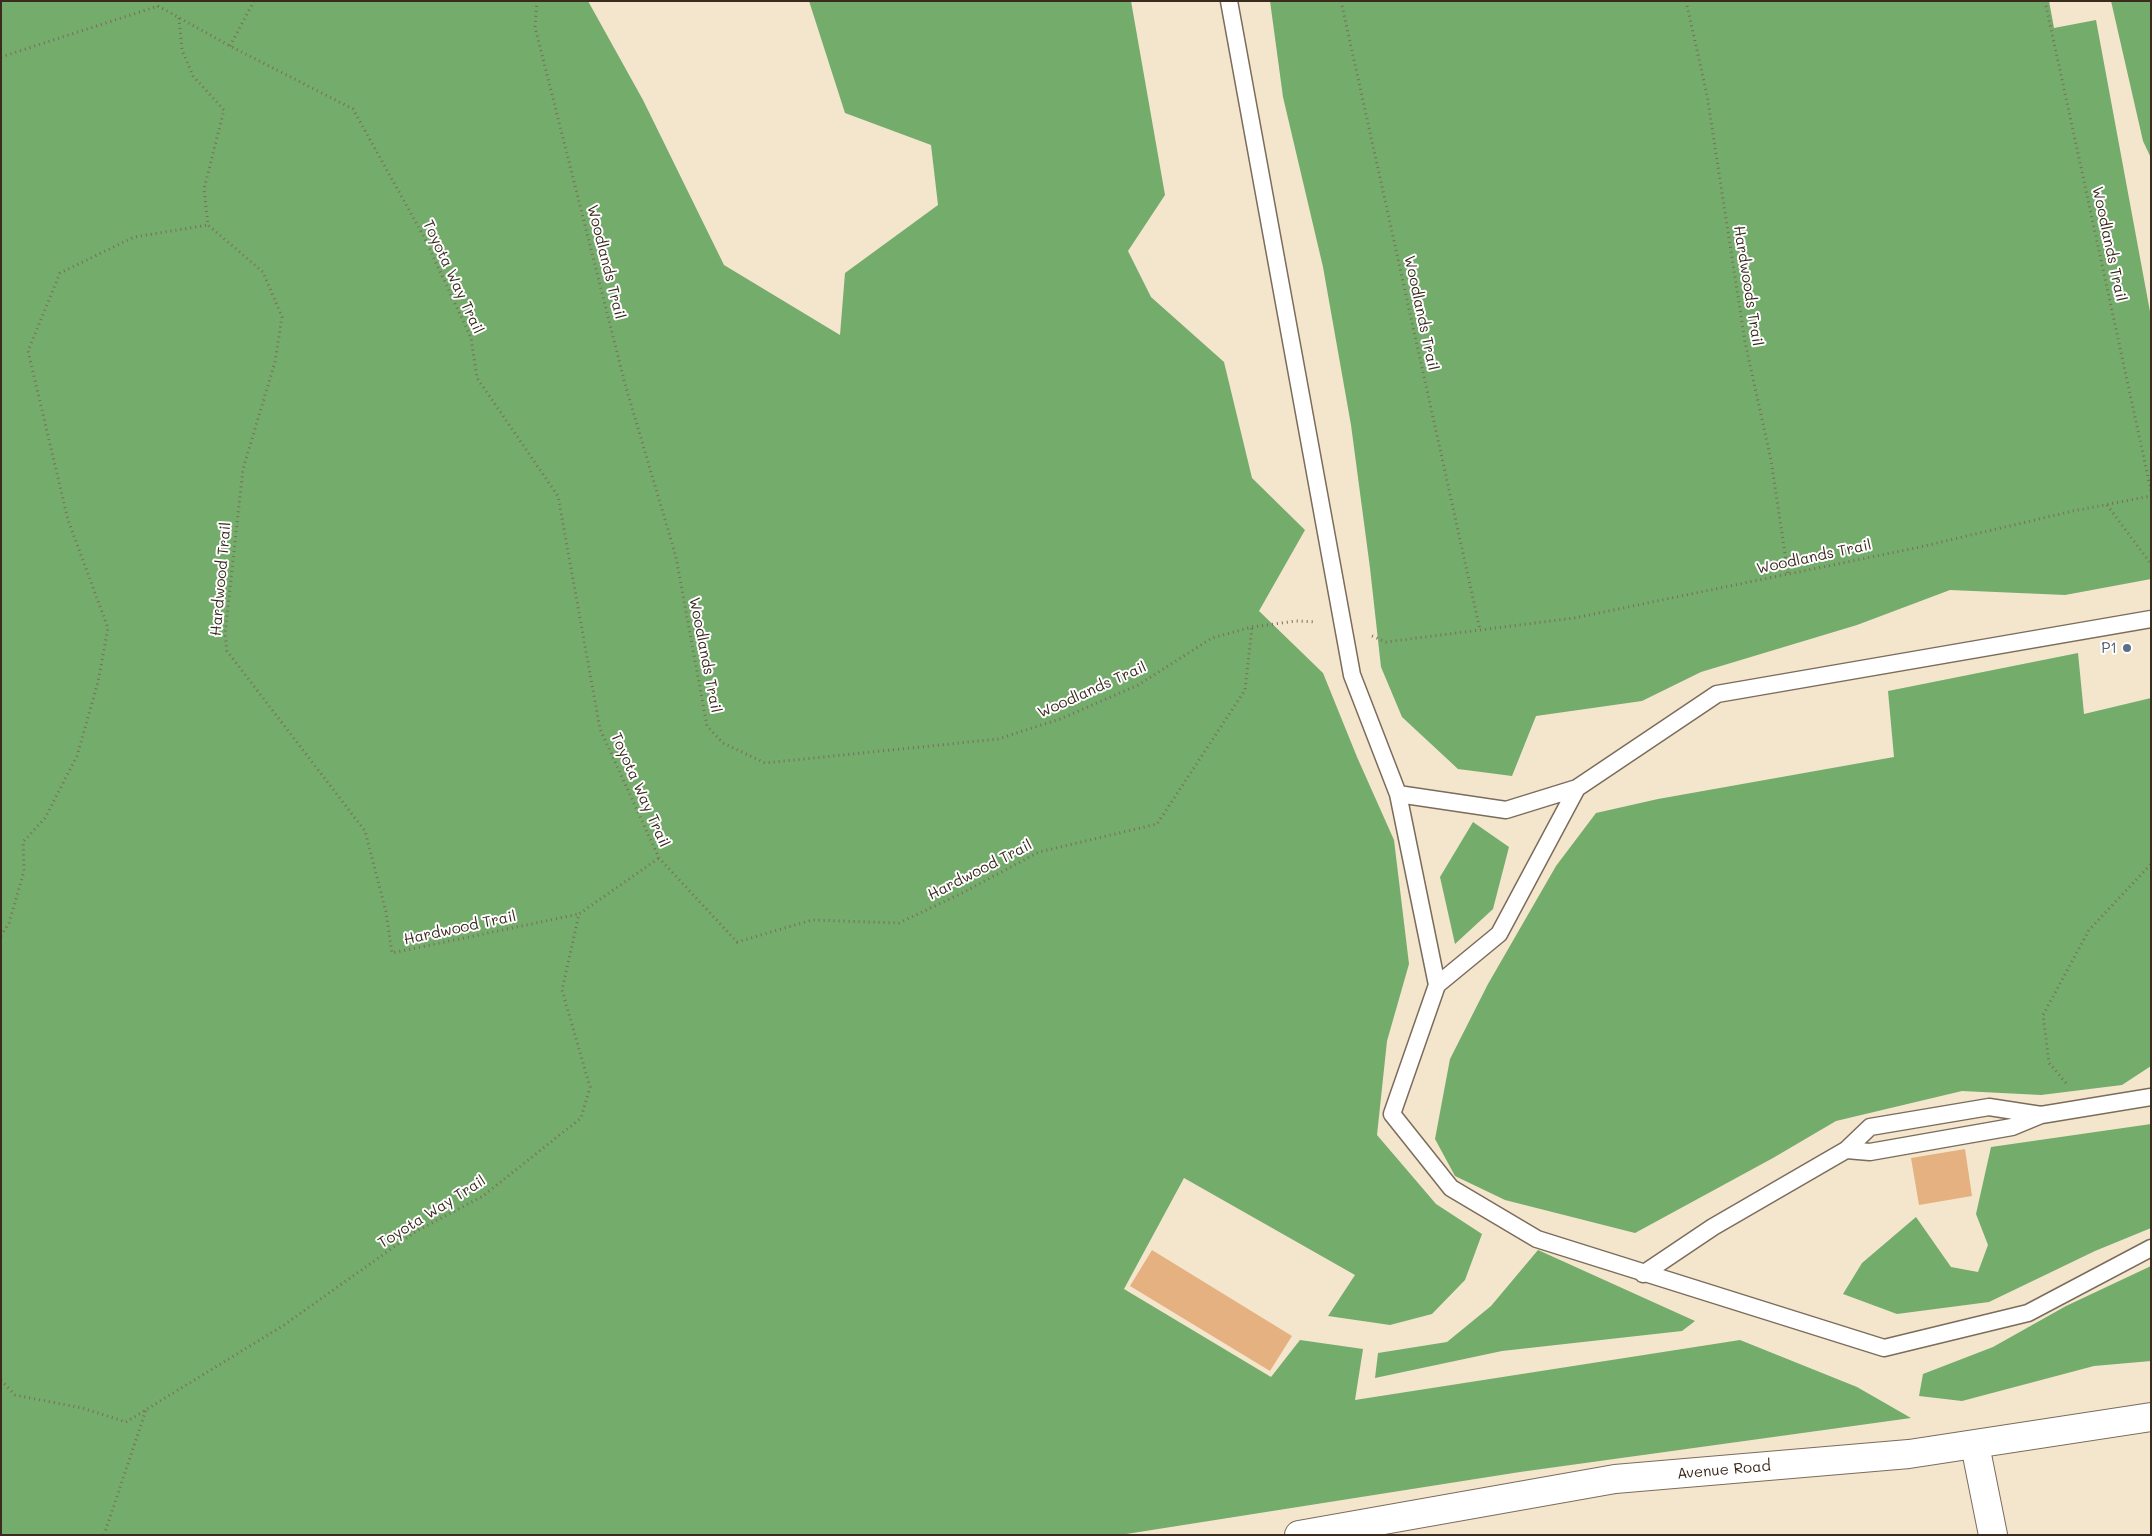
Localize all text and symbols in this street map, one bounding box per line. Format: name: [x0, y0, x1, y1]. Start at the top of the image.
street label: Woodlands Trail: [2088, 185, 2130, 303]
street label: Woodlands Trail: [583, 203, 629, 321]
street label: Toyota Way Trail: [419, 217, 487, 337]
street label: Hardwoods Trail: [1730, 224, 1766, 348]
street label: Woodlands Trail: [1400, 254, 1442, 372]
street label: Hardwood Trail: [207, 521, 235, 637]
street label: Woodlands Trail: [1755, 536, 1873, 578]
street label: Woodlands Trail: [685, 596, 725, 714]
place label: P1: [2101, 639, 2117, 657]
marker: P1: [2121, 642, 2133, 654]
street label: Woodlands Trail: [1035, 658, 1149, 722]
street label: Toyota Way Trail: [607, 730, 673, 850]
street label: Hardwood Trail: [925, 836, 1035, 904]
street label: Hardwood Trail: [402, 907, 518, 949]
street label: Toyota Way Trail: [375, 1172, 489, 1252]
street label: Avenue Road: [1676, 1457, 1772, 1483]

